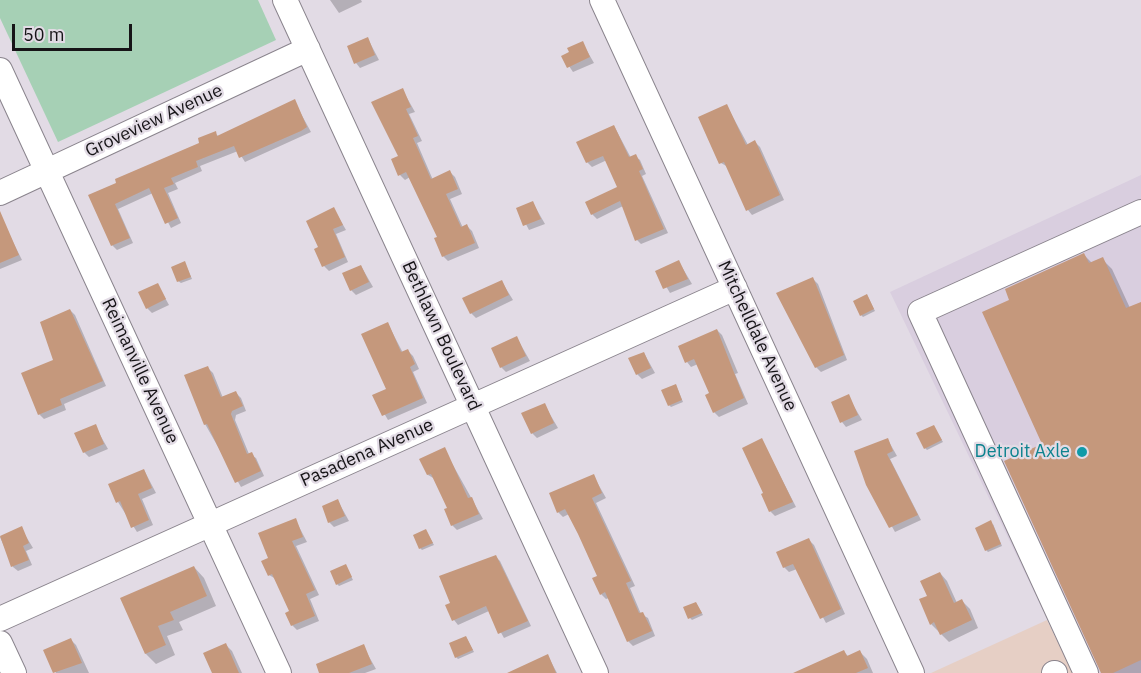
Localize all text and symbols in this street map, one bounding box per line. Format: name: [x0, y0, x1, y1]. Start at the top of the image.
scale bar: [15, 12, 135, 50]
text: 50 m: [23, 23, 65, 46]
street label: Groveview Avenue: [82, 80, 226, 162]
street label: Mitchelldale Avenue: [713, 257, 801, 415]
street label: Bethlawn Boulevard: [397, 258, 485, 414]
street label: Reimanville Avenue: [97, 295, 183, 447]
street label: Pasadena Avenue: [297, 414, 437, 492]
place label: Detroit Axle: [975, 441, 1070, 463]
marker: Detroit Axle: [1075, 445, 1089, 459]

